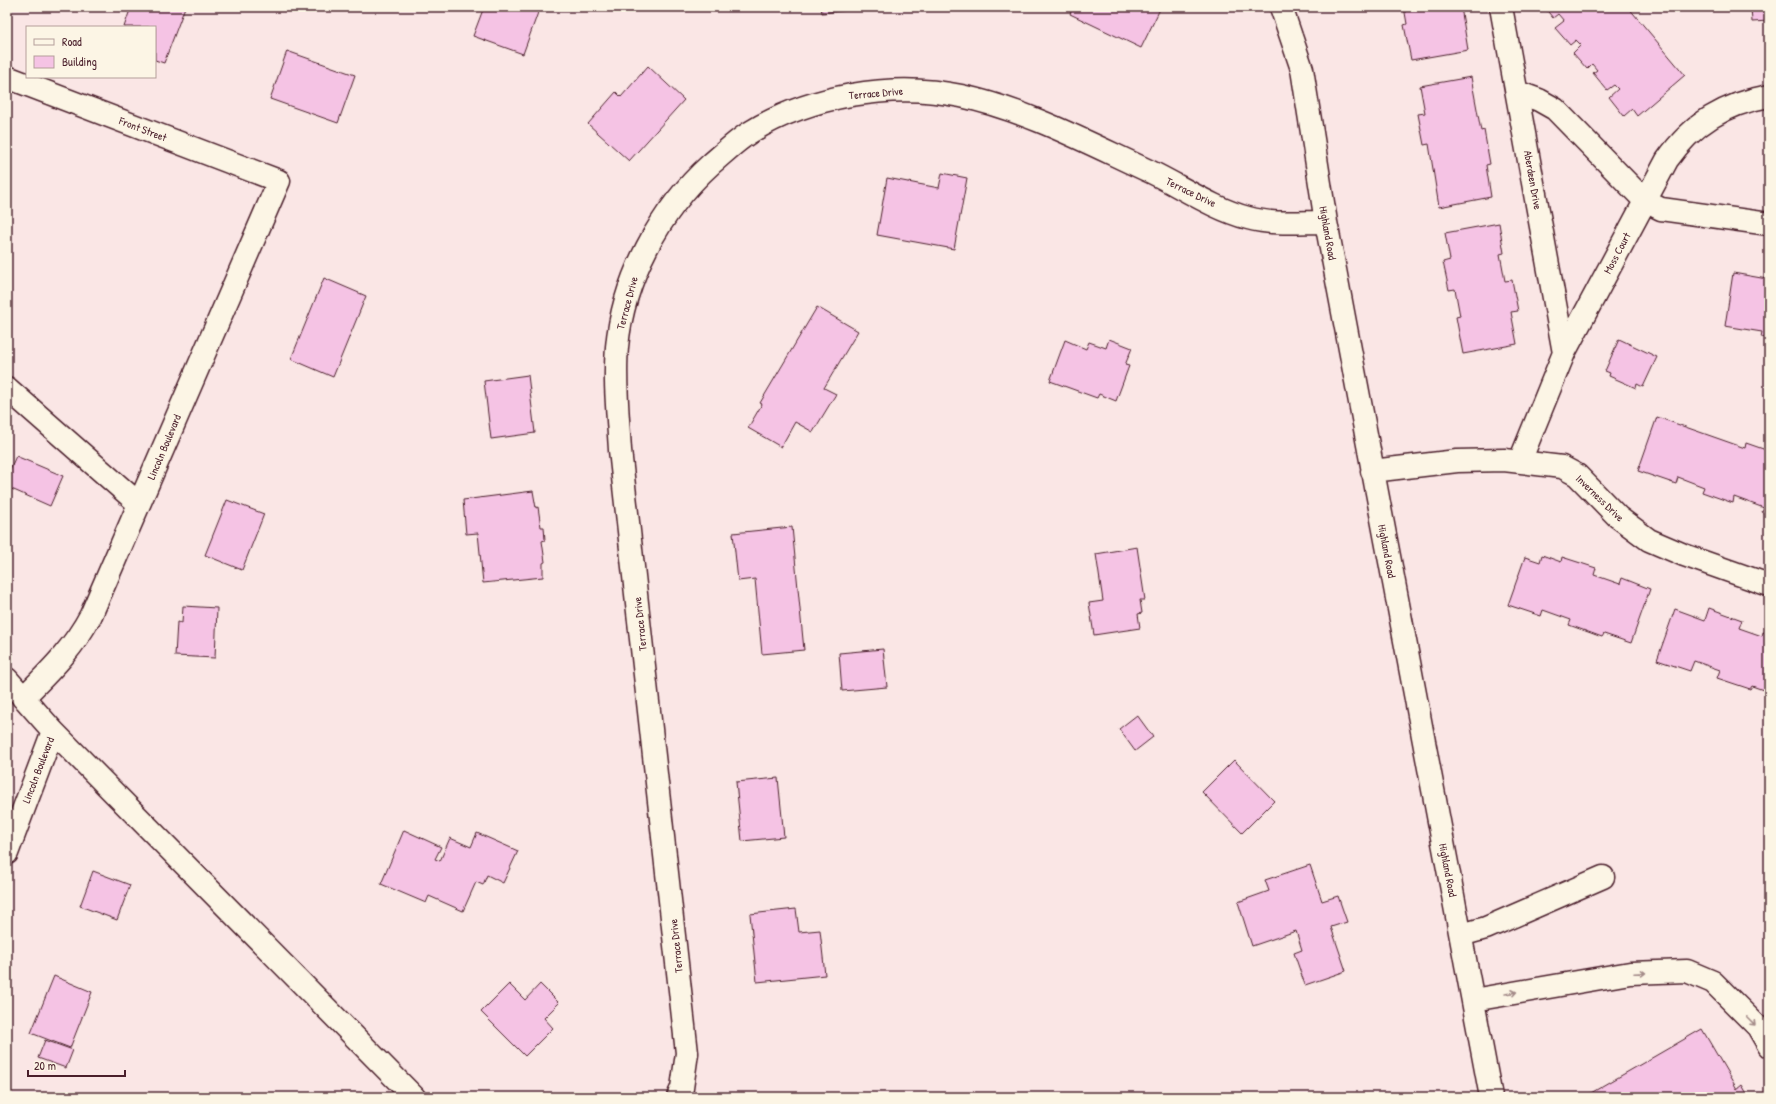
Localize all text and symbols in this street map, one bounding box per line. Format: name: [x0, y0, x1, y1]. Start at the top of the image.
legend: [26, 26, 156, 78]
text: Road: [62, 33, 82, 50]
text: Building: [62, 53, 97, 70]
street label: Terrace Drive: [848, 84, 904, 102]
street label: Front Street: [116, 113, 169, 145]
street label: Aberdeen Drive: [1521, 149, 1545, 211]
street label: Terrace Drive: [1164, 174, 1219, 210]
street label: Highland Road: [1316, 205, 1340, 262]
street label: Moss Court: [1600, 230, 1634, 276]
street label: Terrace Drive: [613, 274, 641, 331]
street label: Lincoln Boulevard: [144, 412, 184, 482]
street label: Inverness Drive: [1573, 472, 1627, 525]
street label: Highland Road: [1375, 523, 1399, 580]
street label: Terrace Drive: [630, 596, 650, 652]
street label: Lincoln Boulevard: [19, 734, 57, 805]
street label: Highland Road: [1436, 842, 1460, 899]
street label: Terrace Drive: [666, 918, 686, 974]
one-way arrow: [1633, 969, 1646, 977]
one-way arrow: [1504, 989, 1517, 997]
one-way arrow: [1746, 1016, 1756, 1026]
scale bar: [28, 1052, 125, 1078]
text: 20 m: [34, 1057, 56, 1074]

